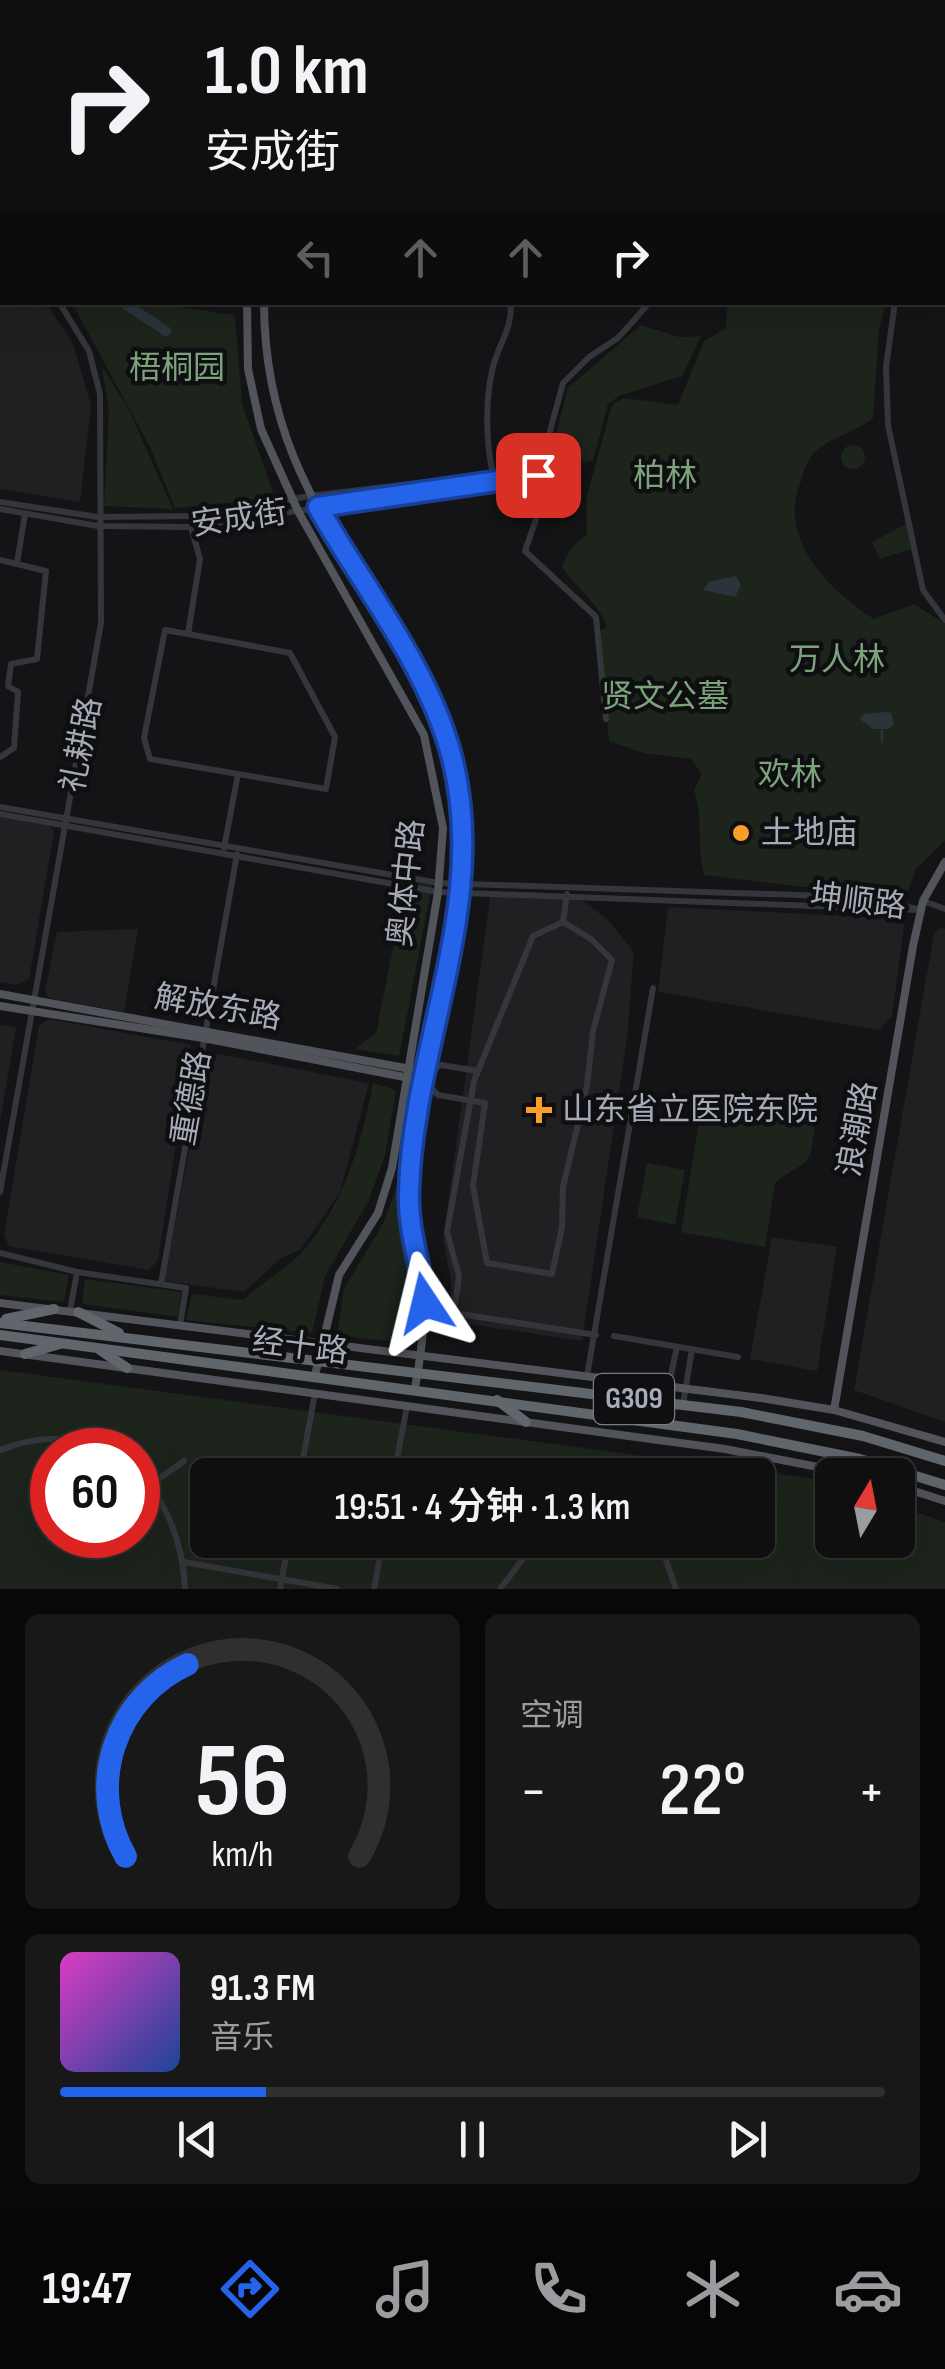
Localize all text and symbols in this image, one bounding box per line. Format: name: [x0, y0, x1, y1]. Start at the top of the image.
text: 1.0 km: [205, 30, 369, 114]
icon: right: [40, 40, 170, 170]
text: 安成街: [205, 126, 340, 181]
icon: left: [288, 230, 343, 285]
icon: ahead: [393, 230, 448, 285]
icon: ahead: [498, 230, 553, 285]
icon: right: [603, 230, 658, 285]
park label: 梧桐园: [129, 349, 225, 388]
pin: [496, 433, 581, 518]
icon: arrive: [511, 448, 566, 503]
park label: 柏林: [633, 457, 697, 496]
street label: 安成街: [189, 493, 289, 545]
park label: 万人林: [789, 641, 885, 680]
park label: 贤文公墓: [601, 678, 729, 717]
street label: 礼耕路: [54, 694, 110, 796]
park label: 欢林: [758, 756, 822, 795]
place label: 土地庙: [761, 814, 857, 853]
street label: 奥体中路: [381, 817, 433, 949]
marker: 土地庙: [730, 822, 752, 844]
street label: 坤顺路: [808, 877, 908, 927]
street label: 解放东路: [152, 978, 284, 1038]
street label: 重德路: [164, 1047, 220, 1149]
street label: 浪潮路: [830, 1078, 886, 1180]
place label: 山东省立医院东院: [562, 1091, 818, 1130]
marker: 山东省立医院东院: [526, 1097, 552, 1123]
position arrow: [373, 1251, 477, 1355]
street label: 经十路: [250, 1322, 350, 1372]
road number: G309: [594, 1374, 674, 1424]
speed limit sign: 60: [30, 1428, 160, 1558]
north arrow: [815, 1458, 915, 1558]
map controls: [815, 1458, 915, 1558]
text: 19:51 · 4 分钟 · 1.3 km: [335, 1485, 630, 1530]
text: 空调: [520, 1697, 584, 1736]
text: 56: [195, 1720, 290, 1845]
text: 22°: [659, 1746, 746, 1837]
text: −: [520, 1759, 547, 1826]
text: +: [858, 1759, 885, 1826]
text: km/h: [212, 1834, 273, 1877]
text: 91.3 FM: [210, 1966, 315, 2011]
text: 音乐: [210, 2019, 274, 2058]
icon: previous: [170, 2112, 225, 2167]
icon: pause: [445, 2112, 500, 2167]
icon: next: [720, 2112, 775, 2167]
icon: directions: [215, 2254, 285, 2324]
icon: music: [370, 2254, 440, 2324]
icon: phone: [524, 2254, 594, 2324]
icon: climate: [678, 2254, 748, 2324]
icon: car: [833, 2254, 903, 2324]
text: 19:47: [42, 2262, 131, 2317]

